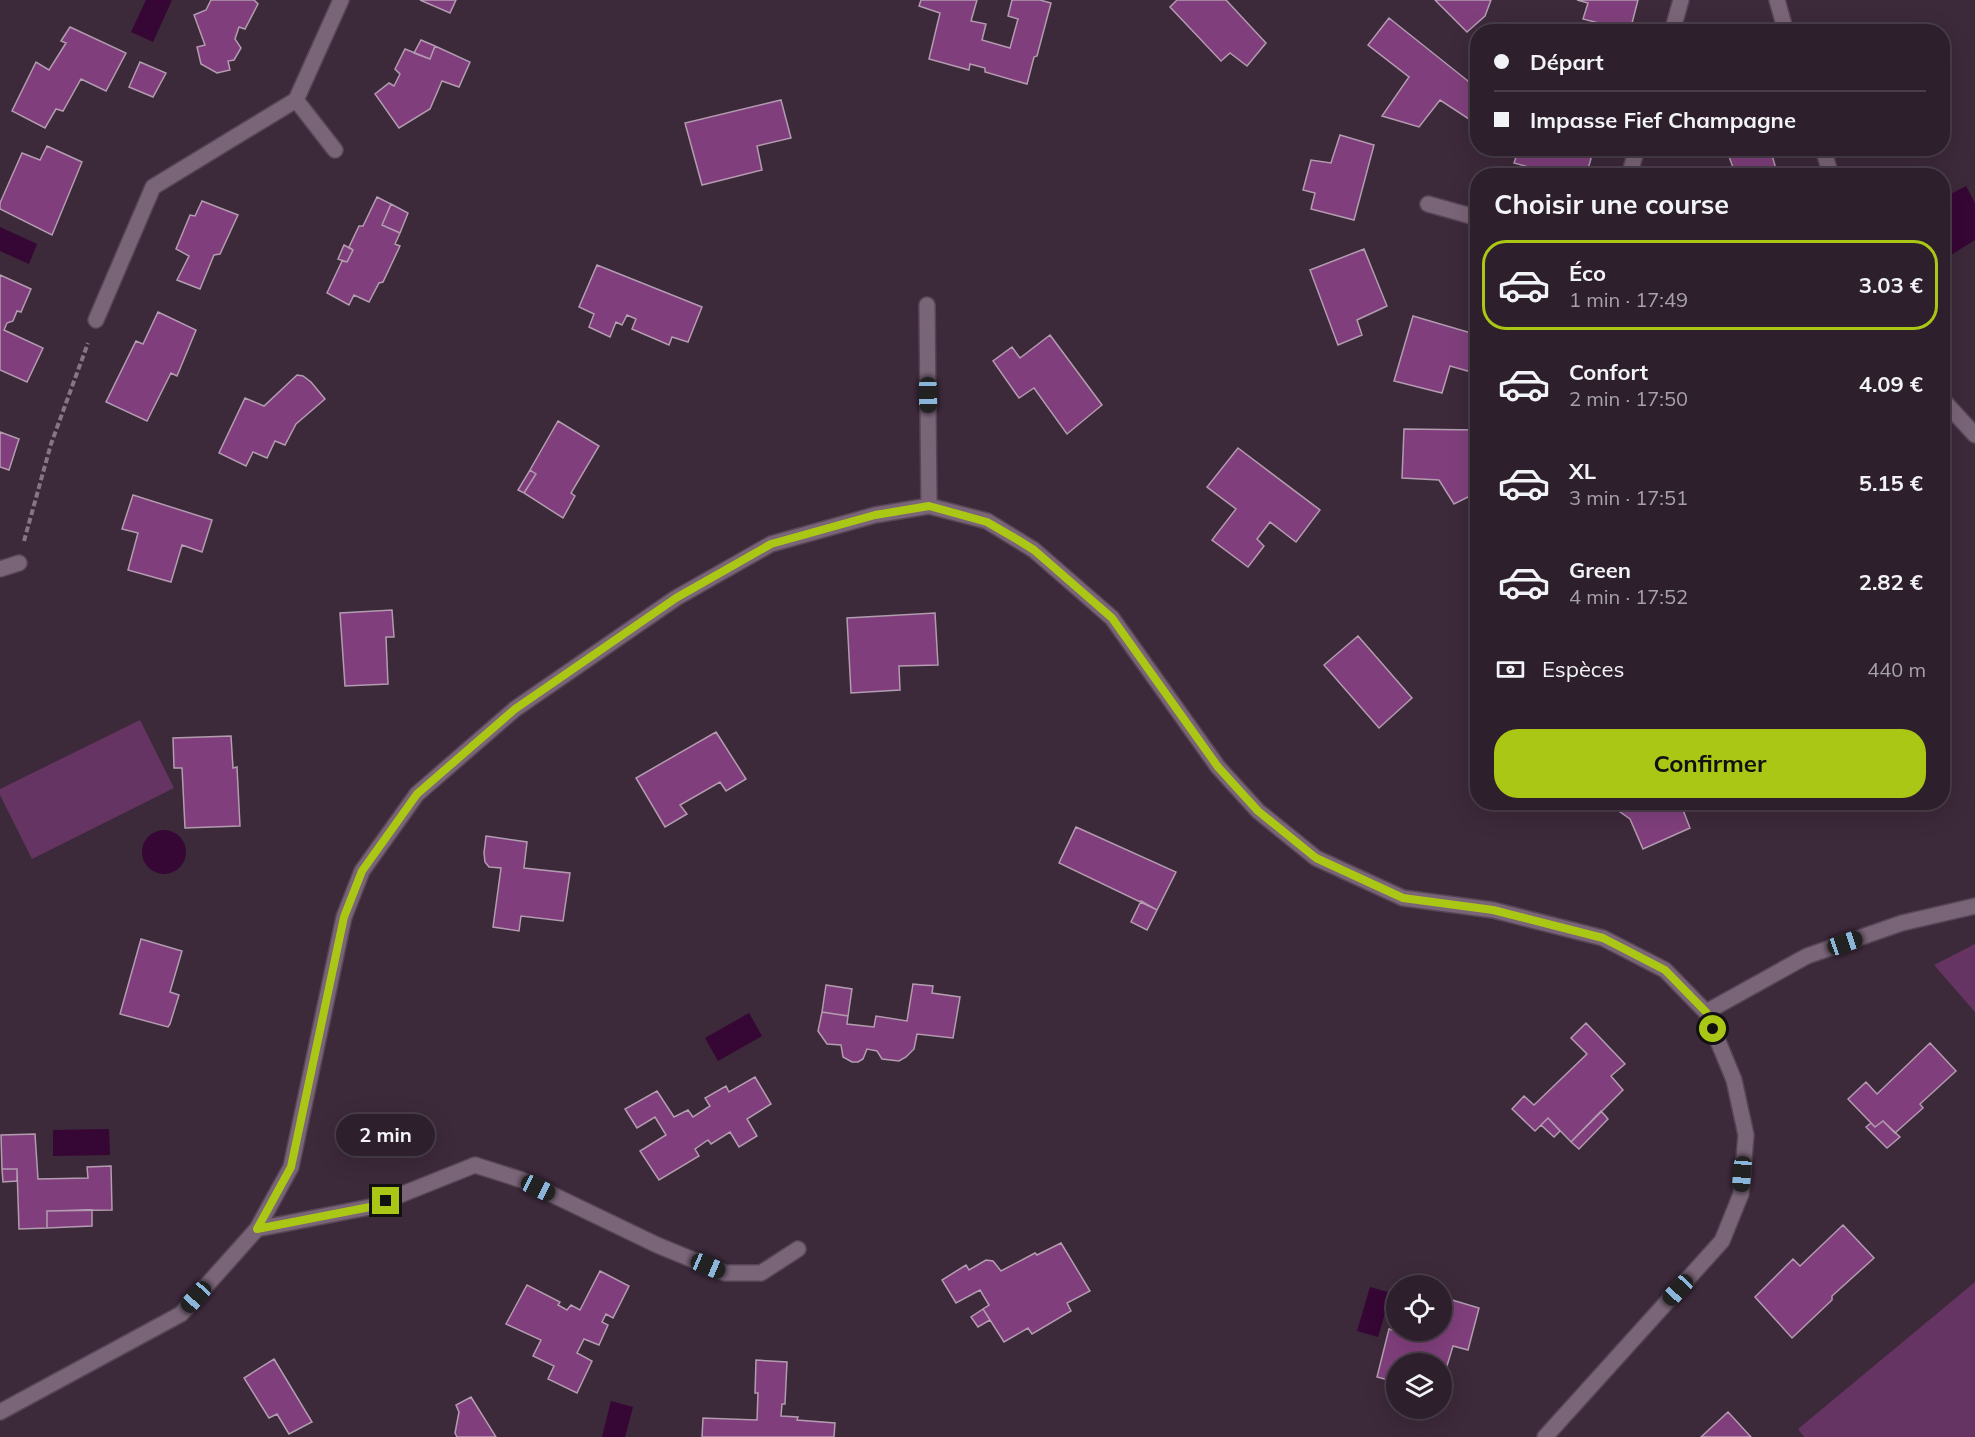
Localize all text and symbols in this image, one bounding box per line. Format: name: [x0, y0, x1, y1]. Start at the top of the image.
text: Départ: [1530, 48, 1604, 76]
text: Impasse Fief Champagne: [1530, 106, 1796, 134]
text: Choisir une course: [1494, 187, 1729, 221]
icon: car: [1497, 258, 1551, 312]
text: Éco: [1569, 259, 1606, 287]
text: 3.03 €: [1859, 271, 1923, 299]
text: 1 min · 17:49: [1569, 287, 1688, 312]
icon: car: [1497, 357, 1551, 411]
text: Confort: [1569, 358, 1648, 386]
text: 4.09 €: [1859, 370, 1923, 398]
car: [919, 377, 937, 413]
text: 2 min · 17:50: [1569, 386, 1688, 411]
icon: car: [1497, 456, 1551, 510]
text: XL: [1569, 457, 1596, 485]
text: 5.15 €: [1859, 469, 1923, 497]
text: 3 min · 17:51: [1569, 485, 1688, 510]
icon: car: [1497, 555, 1551, 609]
text: Green: [1569, 556, 1631, 584]
text: 2.82 €: [1859, 568, 1923, 596]
text: 4 min · 17:52: [1569, 584, 1688, 609]
icon: cash: [1494, 653, 1527, 686]
text: Espèces: [1542, 655, 1624, 683]
text: 440 m: [1867, 657, 1926, 682]
button: Confirmer: [1494, 729, 1926, 798]
car: [1825, 929, 1865, 957]
route start: [1699, 1015, 1726, 1042]
callout: 2 min: [336, 1114, 436, 1156]
text: 2 min: [359, 1122, 412, 1147]
car: [1731, 1155, 1753, 1193]
car: [518, 1172, 558, 1204]
route end: [372, 1187, 399, 1214]
car: [688, 1251, 728, 1281]
car: [1659, 1271, 1697, 1309]
map controls: [1386, 1275, 1452, 1419]
button: locate: [1386, 1275, 1452, 1341]
car: [177, 1278, 215, 1316]
button: layers: [1386, 1353, 1452, 1419]

